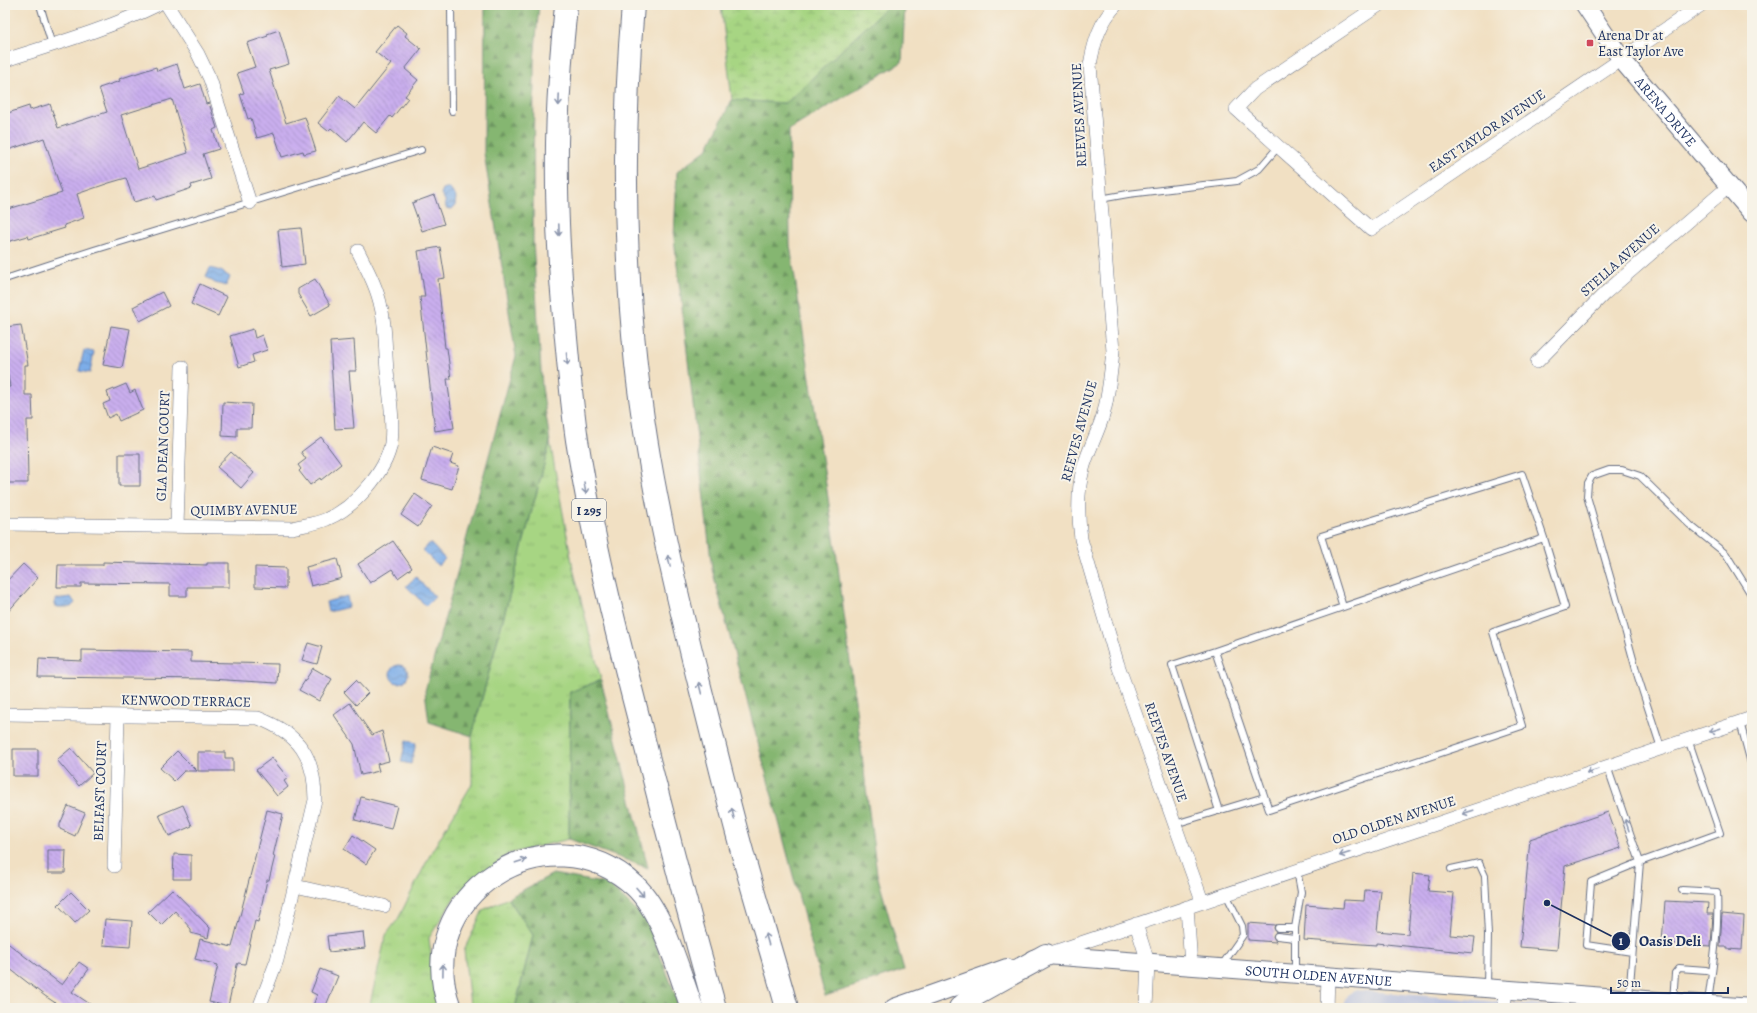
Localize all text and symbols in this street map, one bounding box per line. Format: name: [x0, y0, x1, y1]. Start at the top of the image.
place label: Arena Dr at East Taylor Ave: [1597, 26, 1684, 61]
marker: Arena Dr at East Taylor Ave: [1585, 38, 1595, 48]
street label: REEVES AVENUE: [1067, 62, 1091, 168]
street label: ARENA DRIVE: [1630, 72, 1701, 151]
street label: EAST TAYLOR AVENUE: [1425, 85, 1549, 177]
one-way arrow: [555, 93, 563, 106]
street label: STELLA AVENUE: [1576, 219, 1664, 301]
one-way arrow: [555, 223, 562, 236]
one-way arrow: [564, 352, 571, 365]
street label: REEVES AVENUE: [1056, 378, 1102, 484]
street label: GLA DEAN COURT: [152, 390, 174, 502]
one-way arrow: [581, 481, 589, 494]
road number: I 295: [572, 499, 606, 521]
street label: QUIMBY AVENUE: [190, 500, 298, 520]
one-way arrow: [665, 555, 673, 568]
one-way arrow: [696, 681, 704, 694]
street label: KENWOOD TERRACE: [121, 690, 251, 712]
street label: REEVES AVENUE: [1140, 700, 1192, 804]
one-way arrow: [1709, 727, 1722, 734]
street label: BELFAST COURT: [89, 740, 111, 842]
one-way arrow: [1585, 768, 1598, 775]
street label: OLD OLDEN AVENUE: [1330, 791, 1458, 849]
one-way arrow: [728, 807, 736, 820]
one-way arrow: [1463, 809, 1475, 817]
one-way arrow: [1623, 819, 1631, 831]
one-way arrow: [1339, 850, 1351, 858]
one-way arrow: [515, 857, 528, 864]
one-way arrow: [636, 887, 645, 897]
callout: Oasis Deli: [1611, 928, 1709, 955]
text: Oasis Deli: [1639, 931, 1702, 951]
one-way arrow: [763, 933, 770, 946]
text: 1: [1619, 933, 1624, 949]
street label: SOUTH OLDEN AVENUE: [1244, 960, 1393, 990]
one-way arrow: [439, 964, 447, 977]
scale bar: [1611, 969, 1728, 995]
text: 50 m: [1617, 975, 1641, 991]

